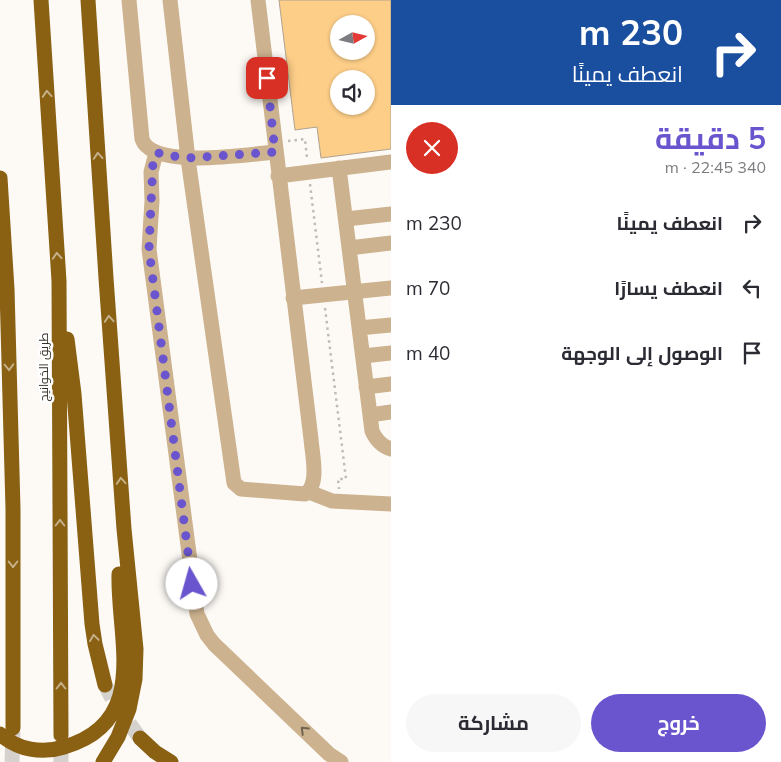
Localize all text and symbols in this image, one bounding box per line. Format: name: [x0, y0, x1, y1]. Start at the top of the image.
text: 230 m: [579, 10, 683, 54]
north arrow: [330, 15, 375, 60]
map controls: [330, 15, 375, 115]
icon: right: [701, 20, 766, 85]
pin: [246, 57, 288, 99]
text: انعطف يمينًا: [572, 60, 683, 88]
icon: arrive: [253, 64, 281, 92]
button: sound: [330, 70, 375, 115]
one-way arrow: [42, 89, 53, 97]
text: 5 دقيقة: [655, 119, 766, 157]
button: close: [406, 122, 458, 174]
one-way arrow: [93, 152, 104, 160]
text: 340 m · 22:45: [665, 157, 766, 177]
icon: right: [738, 209, 766, 237]
text: 230 m: [406, 211, 462, 235]
text: انعطف يمينًا: [617, 211, 723, 235]
one-way arrow: [52, 252, 63, 260]
icon: left: [738, 274, 766, 302]
text: 70 m: [406, 276, 450, 300]
text: انعطف يسارًا: [614, 276, 723, 300]
one-way arrow: [103, 314, 114, 322]
street label: طريق الخوانيج: [36, 333, 52, 401]
icon: arrive: [738, 339, 766, 367]
text: 40 m: [406, 341, 450, 365]
text: الوصول إلى الوجهة: [561, 341, 723, 365]
one-way arrow: [4, 363, 14, 371]
one-way arrow: [115, 476, 126, 484]
one-way arrow: [55, 519, 65, 527]
position arrow: [165, 557, 217, 609]
one-way arrow: [8, 560, 18, 568]
one-way arrow: [89, 633, 100, 641]
one-way arrow: [56, 682, 66, 690]
button: مشاركة: [406, 694, 581, 752]
button: خروج: [591, 694, 766, 752]
one-way arrow: [301, 727, 310, 736]

